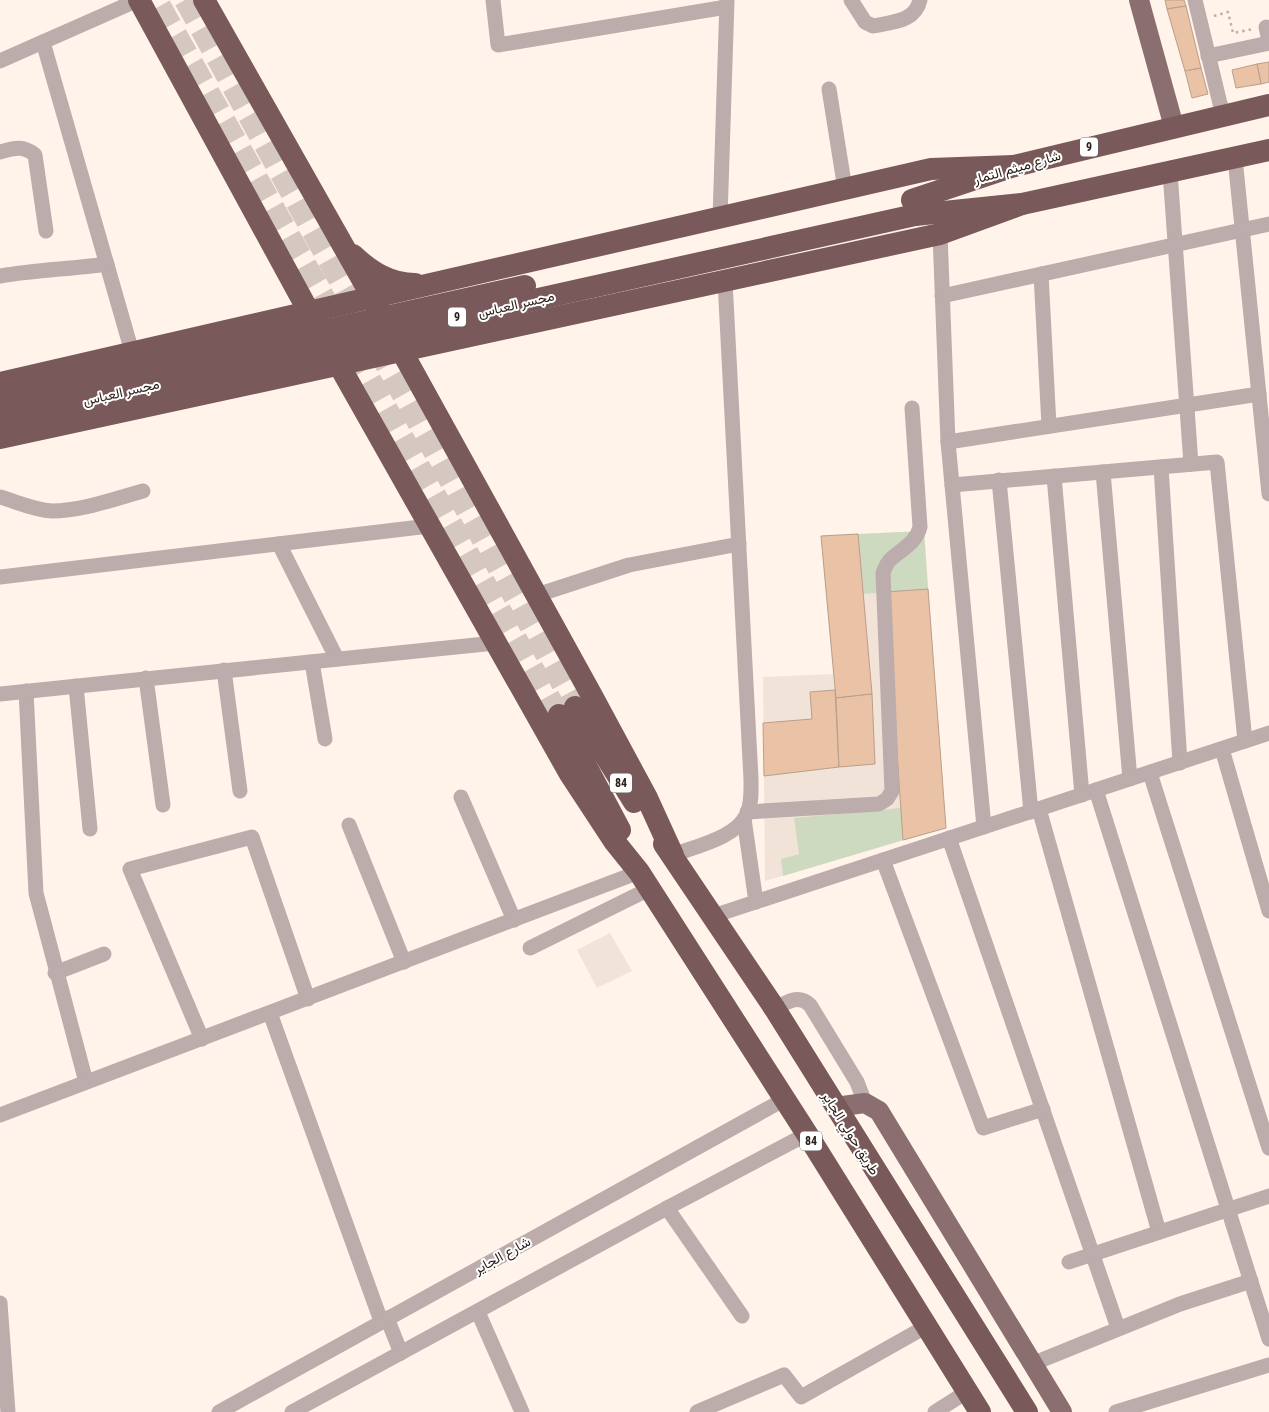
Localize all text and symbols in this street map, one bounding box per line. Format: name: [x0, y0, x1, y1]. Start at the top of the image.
road number: 9: [1080, 138, 1098, 156]
street label: شارع ميثم التمار: [971, 147, 1063, 190]
street label: مجسر العباس: [476, 287, 556, 322]
road number: 9: [448, 308, 466, 326]
street label: مجسر العباس: [81, 375, 161, 410]
road number: 84: [610, 774, 632, 792]
street label: طريق حولي الجاير: [815, 1087, 883, 1180]
road number: 84: [800, 1132, 822, 1150]
street label: شارع الجاير: [470, 1233, 534, 1280]

